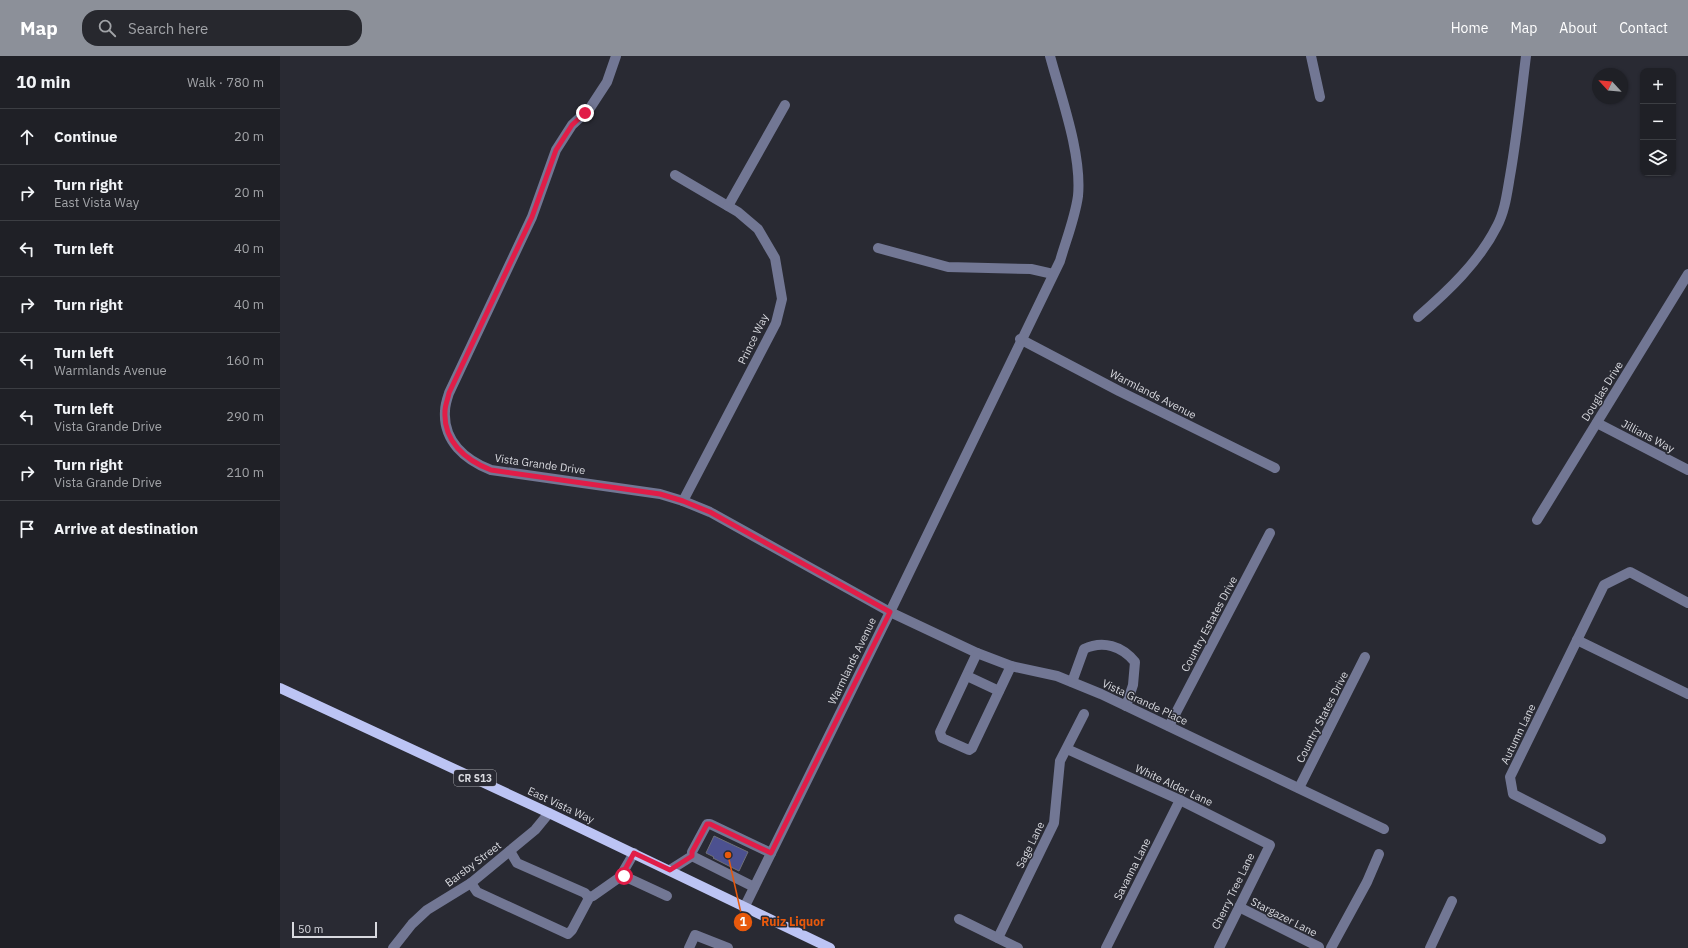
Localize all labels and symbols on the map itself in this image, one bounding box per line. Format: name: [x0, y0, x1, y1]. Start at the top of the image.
north arrow: [1592, 68, 1628, 104]
route end: [576, 104, 594, 122]
street label: Prince Way: [735, 311, 772, 367]
street label: Douglas Drive: [1578, 358, 1626, 424]
street label: Warmlands Avenue: [1107, 366, 1199, 422]
street label: Jillians Way: [1619, 416, 1677, 456]
street label: Vista Grande Drive: [494, 451, 586, 477]
street label: Country Estates Drive: [1178, 574, 1240, 674]
street label: Warmlands Avenue: [825, 615, 879, 707]
street label: Country States Drive: [1293, 669, 1351, 765]
street label: Vista Grande Place: [1100, 676, 1190, 728]
street label: Autumn Lane: [1497, 701, 1539, 767]
street label: White Alder Lane: [1133, 761, 1215, 809]
road number: CR S13: [454, 770, 496, 786]
street label: East Vista Way: [525, 783, 597, 827]
street label: Sage Lane: [1013, 819, 1047, 871]
street label: Savanna Lane: [1110, 836, 1154, 902]
street label: Barsby Street: [442, 838, 504, 890]
street label: Cherry Tree Lane: [1208, 850, 1258, 932]
route start: [615, 867, 633, 885]
street label: Stargazer Lane: [1248, 894, 1320, 940]
callout: Ruiz Liquor: [733, 910, 833, 934]
text: 1: [739, 914, 747, 929]
text: Ruiz Liquor: [761, 914, 825, 929]
scale bar: [292, 920, 377, 939]

